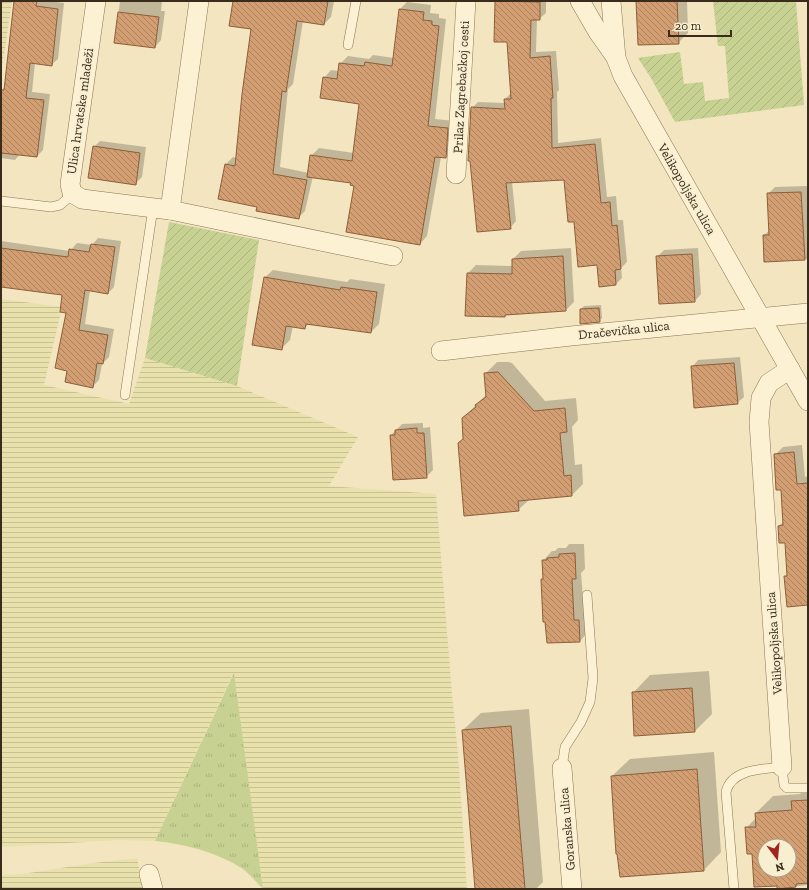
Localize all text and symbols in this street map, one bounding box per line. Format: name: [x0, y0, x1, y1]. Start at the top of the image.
scale bar: [669, 12, 731, 38]
text: 20 m: [675, 19, 702, 33]
street label: Prilaz Zagrebačkoj cesti: [450, 20, 473, 154]
street label: Ulica hrvatske mladeži: [64, 47, 96, 175]
street label: Velikopoljska ulica: [653, 140, 720, 238]
street label: Dračevička ulica: [578, 318, 671, 342]
street label: Velikopoljska ulica: [763, 590, 786, 696]
street label: Goranska ulica: [556, 786, 578, 871]
north arrow: [757, 838, 797, 878]
text: N: [773, 860, 785, 875]

